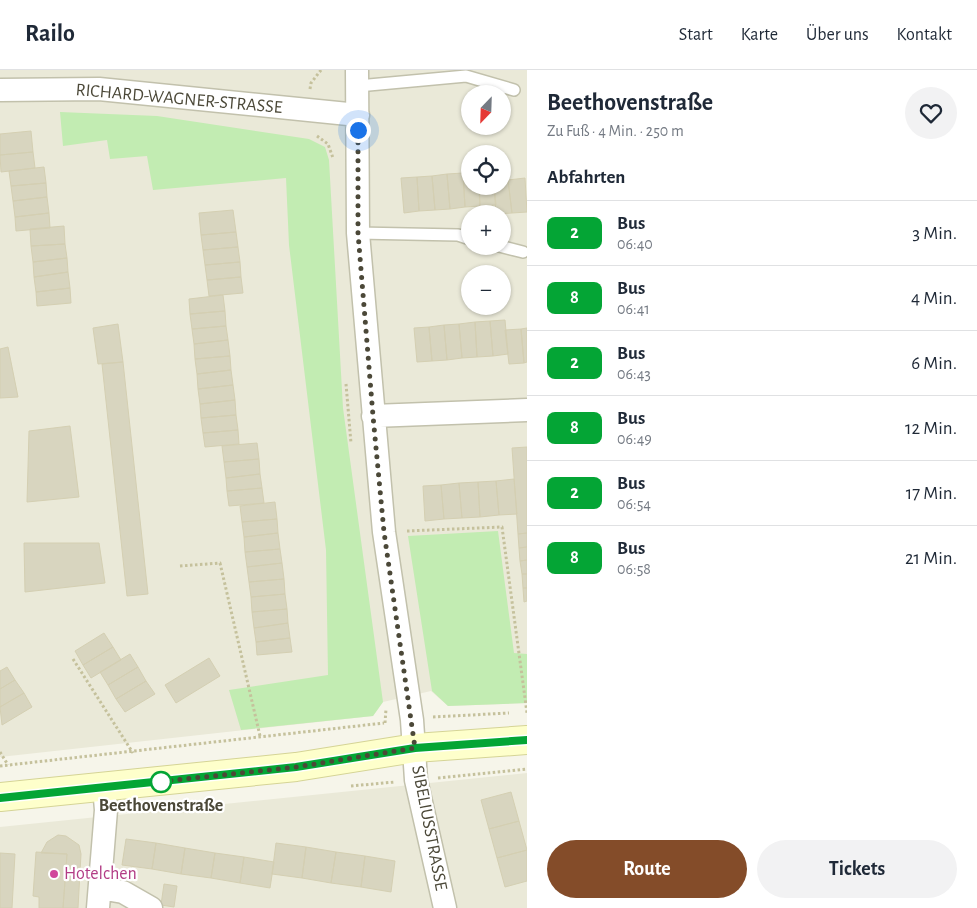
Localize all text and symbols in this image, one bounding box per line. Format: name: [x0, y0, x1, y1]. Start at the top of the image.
text: Railo: [25, 22, 75, 46]
text: Start: [679, 26, 713, 44]
text: Karte: [741, 26, 778, 44]
text: Über uns: [806, 26, 869, 44]
text: Kontakt: [897, 26, 952, 44]
street label: RICHARD-WAGNER-STRASSE: [75, 81, 283, 117]
north arrow: [461, 85, 511, 135]
map controls: [461, 85, 511, 315]
button: heart: [905, 87, 957, 139]
text: Beethovenstraße: [547, 91, 713, 115]
your location: [346, 118, 371, 143]
text: Zu Fuß · 4 Min. · 250 m: [547, 123, 684, 139]
button: locate: [461, 145, 511, 195]
text: Abfahrten: [547, 168, 625, 187]
button: +: [461, 205, 511, 255]
text: Bus: [617, 214, 645, 233]
text: 2: [570, 224, 579, 242]
text: 3 Min.: [912, 224, 957, 243]
text: 06:40: [617, 236, 653, 252]
button: −: [461, 265, 511, 315]
text: Bus: [617, 279, 645, 298]
text: 8: [570, 289, 579, 307]
text: 4 Min.: [911, 289, 957, 308]
text: 06:41: [617, 301, 650, 317]
text: Bus: [617, 344, 645, 363]
text: 2: [570, 354, 579, 372]
text: 6 Min.: [911, 354, 957, 373]
text: 06:43: [617, 366, 651, 382]
text: Bus: [617, 409, 645, 428]
text: 8: [570, 419, 579, 437]
text: 12 Min.: [905, 419, 957, 438]
text: 06:49: [617, 431, 652, 447]
text: Bus: [617, 474, 645, 493]
text: 2: [570, 484, 579, 502]
text: 17 Min.: [906, 484, 957, 503]
text: 06:54: [617, 496, 651, 512]
text: Bus: [617, 539, 645, 558]
text: 8: [570, 549, 579, 567]
text: 21 Min.: [905, 549, 957, 568]
text: 06:58: [617, 561, 651, 577]
street label: SIBELIUSSTRASSE: [408, 764, 450, 892]
marker: Beethovenstraße: [150, 771, 172, 793]
place label: Beethovenstraße: [99, 797, 223, 815]
button: Route: [547, 840, 747, 898]
button: Tickets: [757, 840, 957, 898]
place label: Hotelchen: [64, 865, 137, 883]
marker: Hotelchen: [48, 868, 60, 880]

